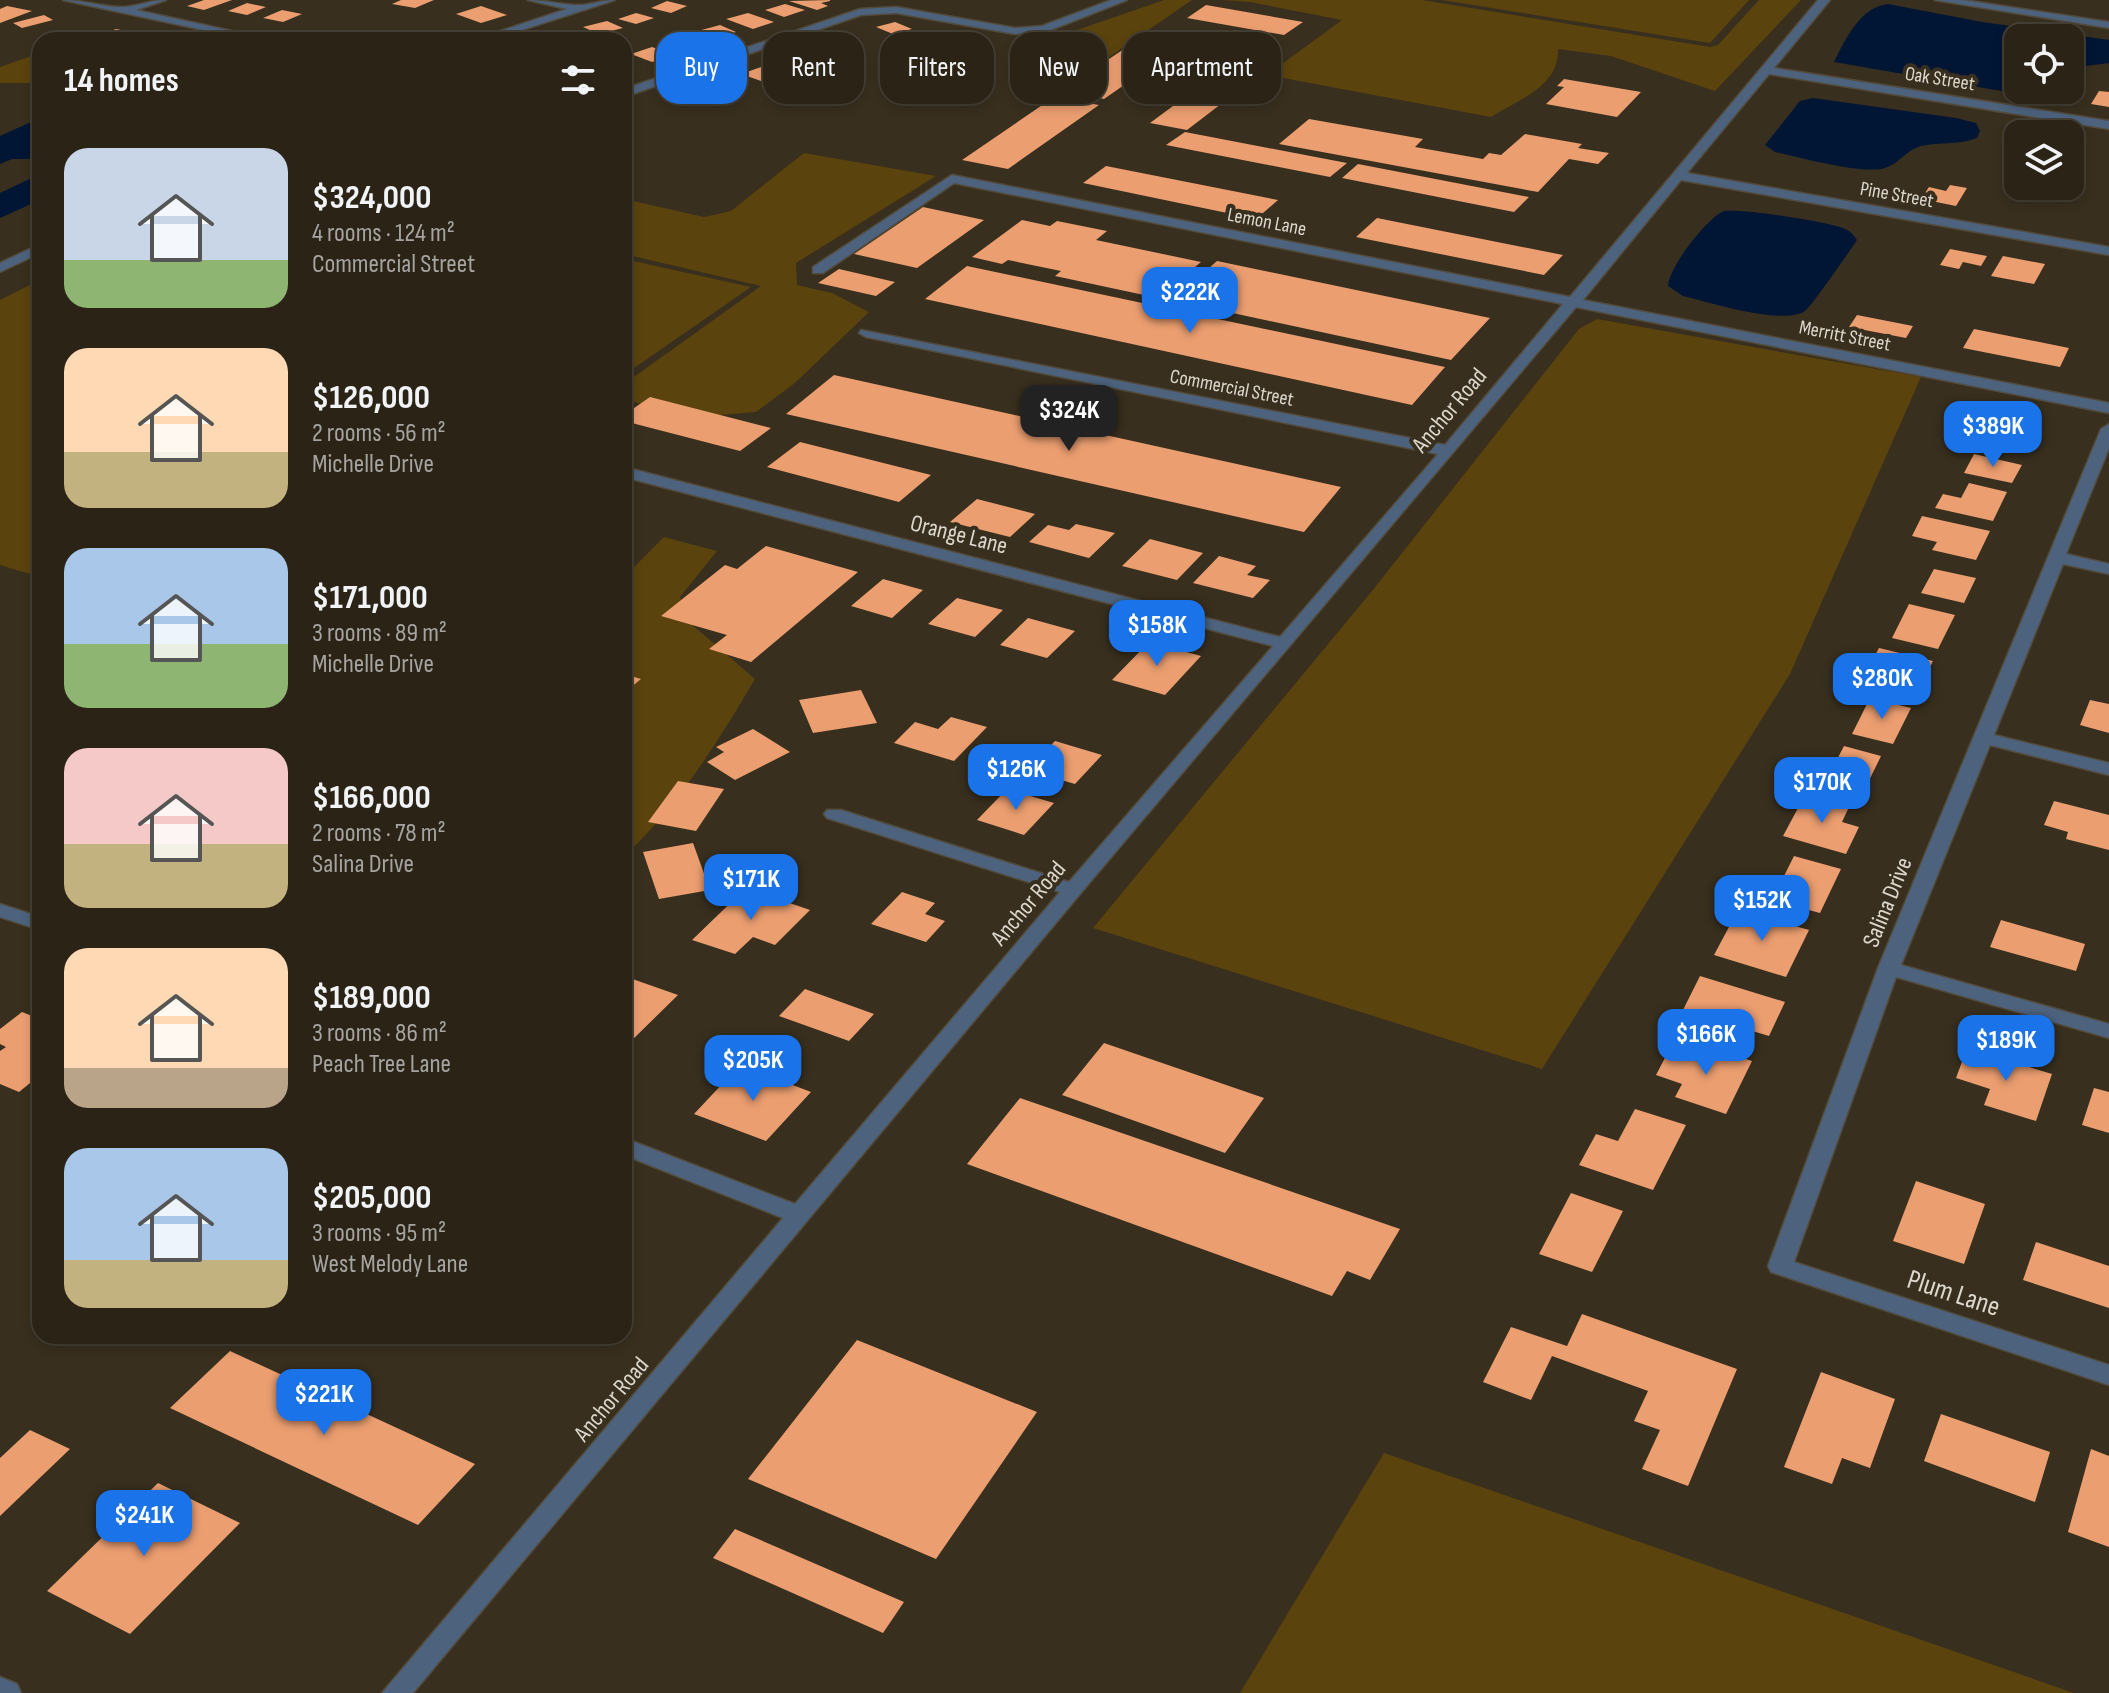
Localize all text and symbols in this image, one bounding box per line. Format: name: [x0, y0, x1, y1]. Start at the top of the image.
map controls: [2004, 24, 2084, 200]
button: locate: [2004, 24, 2084, 104]
chip: Buy: [656, 32, 747, 104]
chip: Rent: [763, 32, 864, 104]
chip: Filters: [880, 32, 994, 104]
chip: New: [1010, 32, 1107, 104]
chip: Apartment: [1123, 32, 1281, 104]
icon: filters: [556, 58, 600, 102]
text: 14 homes: [64, 60, 179, 101]
street label: Oak Street: [1903, 62, 1976, 96]
button: layers: [2004, 120, 2084, 200]
text: $324,000: [312, 177, 431, 218]
street label: Pine Street: [1858, 177, 1935, 213]
icon: home: [128, 180, 224, 276]
street label: Lemon Lane: [1225, 203, 1308, 241]
text: 4 rooms · 124 m²: [312, 218, 455, 249]
text: Commercial Street: [312, 249, 475, 280]
pin: $222K: [1134, 267, 1246, 335]
text: $222K: [1160, 277, 1220, 308]
street label: Merritt Street: [1797, 315, 1893, 357]
street label: Anchor Road: [1405, 362, 1493, 459]
street label: Commercial Street: [1168, 364, 1296, 412]
text: $126,000: [312, 377, 430, 418]
icon: home: [128, 380, 224, 476]
pin: $324K: [1013, 385, 1125, 453]
text: $324K: [1038, 395, 1100, 426]
pin: $389K: [1937, 401, 2049, 469]
text: $389K: [1962, 411, 2024, 442]
text: 2 rooms · 56 m²: [312, 418, 446, 449]
text: Michelle Drive: [312, 449, 434, 480]
street label: Orange Lane: [907, 508, 1010, 561]
text: $171,000: [312, 577, 428, 618]
icon: home: [128, 580, 224, 676]
pin: $158K: [1101, 600, 1213, 668]
text: $158K: [1127, 610, 1187, 641]
text: 3 rooms · 89 m²: [312, 618, 447, 649]
text: Michelle Drive: [312, 649, 434, 680]
pin: $280K: [1826, 653, 1938, 721]
text: $280K: [1851, 663, 1913, 694]
pin: $126K: [960, 744, 1072, 812]
text: $126K: [986, 754, 1046, 785]
pin: $170K: [1766, 757, 1878, 825]
text: $170K: [1792, 767, 1852, 798]
text: $166,000: [312, 777, 431, 818]
icon: home: [128, 780, 224, 876]
text: 2 rooms · 78 m²: [312, 818, 446, 849]
text: Salina Drive: [312, 849, 414, 880]
street label: Salina Drive: [1856, 853, 1919, 951]
pin: $171K: [695, 854, 807, 922]
street label: Anchor Road: [984, 855, 1072, 952]
text: $171K: [722, 864, 780, 895]
pin: $152K: [1706, 875, 1818, 943]
text: $152K: [1732, 885, 1792, 916]
text: $189,000: [312, 977, 431, 1018]
icon: home: [128, 980, 224, 1076]
pin: $166K: [1650, 1009, 1762, 1077]
pin: $189K: [1950, 1015, 2062, 1083]
text: 3 rooms · 86 m²: [312, 1018, 447, 1049]
text: $166K: [1676, 1019, 1736, 1050]
text: $189K: [1976, 1025, 2036, 1056]
pin: $205K: [697, 1035, 809, 1103]
text: $205K: [722, 1045, 784, 1076]
text: Peach Tree Lane: [312, 1049, 451, 1080]
text: $205,000: [312, 1177, 432, 1218]
icon: home: [128, 1180, 224, 1276]
text: 3 rooms · 95 m²: [312, 1218, 446, 1249]
text: West Melody Lane: [312, 1249, 468, 1280]
street label: Plum Lane: [1903, 1263, 2004, 1324]
street label: Anchor Road: [567, 1351, 655, 1448]
pin: $221K: [268, 1369, 380, 1437]
text: $221K: [294, 1379, 354, 1410]
pin: $241K: [88, 1490, 200, 1558]
text: $241K: [114, 1500, 174, 1531]

